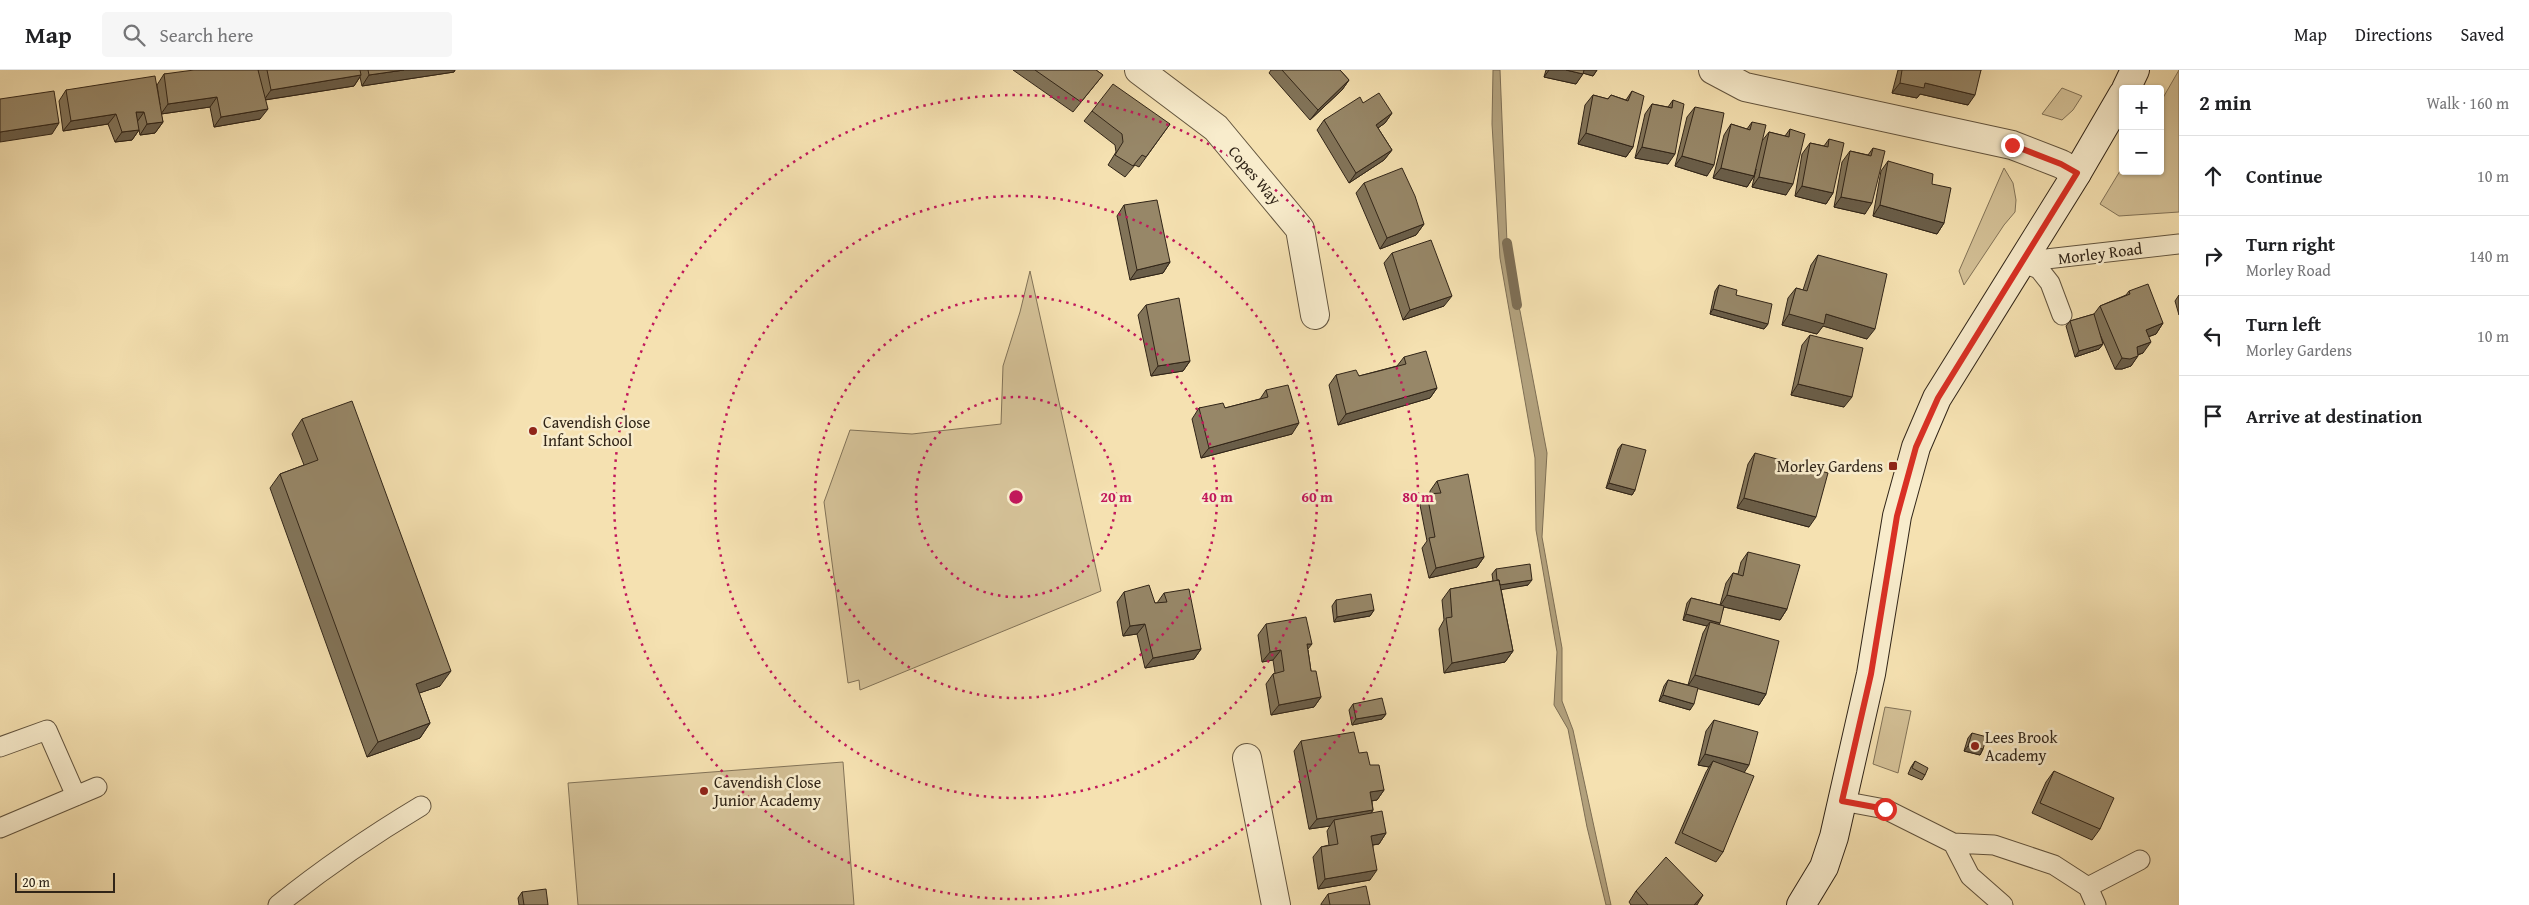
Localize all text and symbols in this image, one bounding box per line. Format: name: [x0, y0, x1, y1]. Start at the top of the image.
search box: [102, 12, 452, 57]
text: Map: [25, 17, 72, 52]
icon: search: [120, 21, 148, 49]
text: Search here: [160, 21, 253, 49]
text: Map: [2294, 21, 2327, 48]
text: Directions: [2355, 21, 2432, 48]
text: Saved: [2460, 21, 2504, 48]
map controls: [2119, 85, 2164, 175]
button: +: [2119, 85, 2164, 130]
text: 2 min: [2199, 87, 2251, 118]
text: Walk · 160 m: [2426, 91, 2509, 115]
button: −: [2119, 130, 2164, 175]
route end: [2001, 134, 2024, 157]
street label: Copes Way: [1223, 140, 1287, 210]
icon: ahead: [2199, 162, 2227, 190]
text: Continue: [2246, 162, 2323, 190]
text: 10 m: [2477, 164, 2509, 188]
text: Turn right: [2246, 230, 2335, 258]
street label: Morley Road: [2056, 236, 2144, 270]
icon: right: [2199, 242, 2227, 270]
text: 140 m: [2469, 244, 2509, 268]
text: Morley Road: [2246, 258, 2331, 282]
text: Turn left: [2246, 310, 2321, 338]
icon: left: [2199, 322, 2227, 350]
text: 10 m: [2477, 324, 2509, 348]
text: Morley Gardens: [2246, 338, 2352, 362]
icon: arrive: [2199, 402, 2227, 430]
text: Arrive at destination: [2246, 402, 2422, 430]
place label: Cavendish Close Infant School: [543, 410, 650, 452]
marker: Cavendish Close Infant School: [527, 425, 539, 437]
place label: Morley Gardens: [1777, 454, 1883, 478]
marker: Morley Gardens: [1887, 460, 1899, 472]
text: 20 m: [1100, 486, 1132, 507]
text: 40 m: [1201, 486, 1233, 507]
text: 60 m: [1301, 486, 1333, 507]
text: 80 m: [1402, 486, 1434, 507]
centre of rings: [1007, 488, 1025, 506]
place label: Lees Brook Academy: [1985, 725, 2058, 767]
marker: Lees Brook Academy: [1969, 740, 1981, 752]
place label: Cavendish Close Junior Academy: [712, 770, 821, 812]
marker: Cavendish Close Junior Academy: [698, 785, 710, 797]
route start: [1874, 798, 1897, 821]
scale bar: [15, 870, 115, 893]
text: 20 m: [22, 872, 50, 892]

